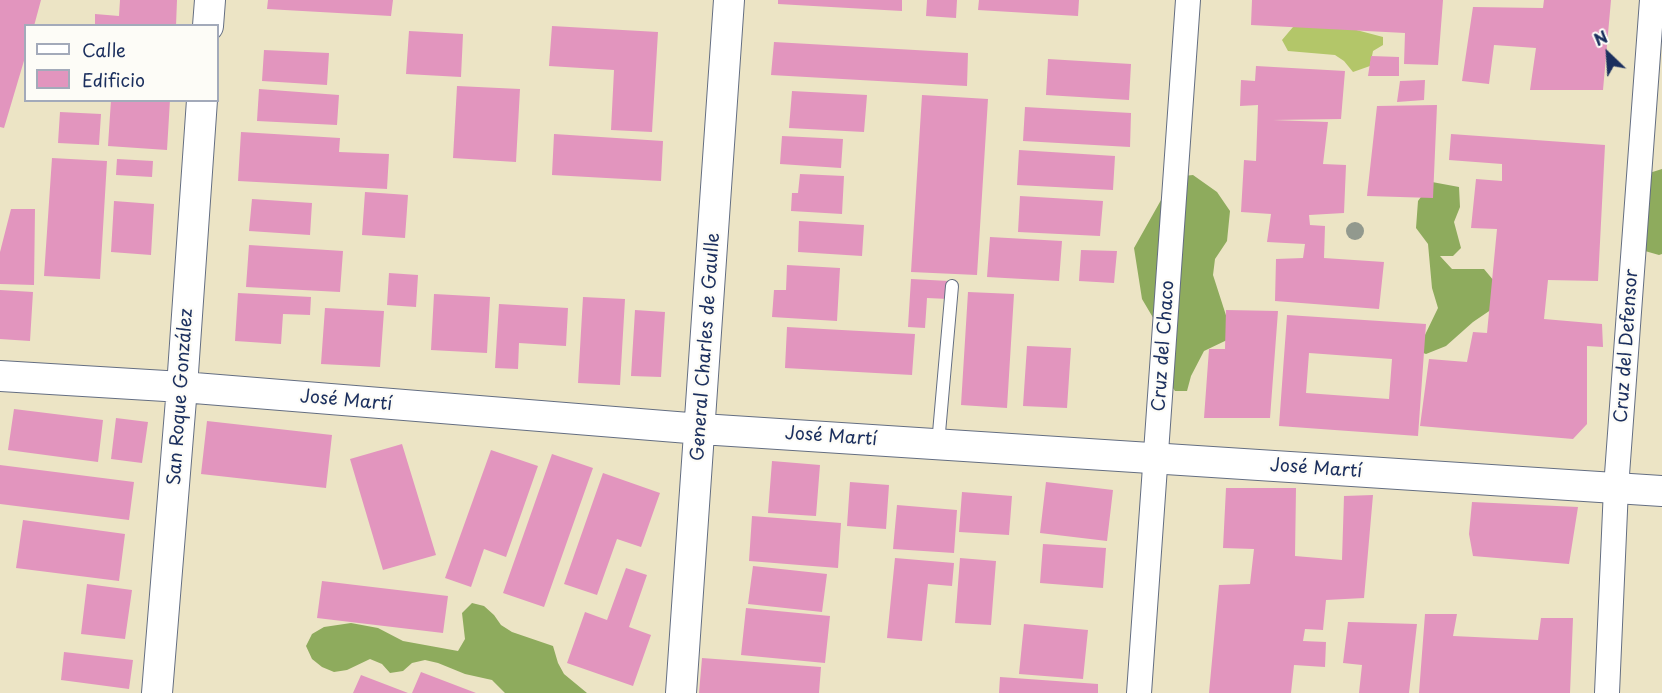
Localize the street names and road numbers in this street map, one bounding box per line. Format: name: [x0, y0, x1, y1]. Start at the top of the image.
street label: General Charles de Gaulle: [687, 232, 725, 462]
street label: Cruz del Defensor: [1611, 268, 1643, 424]
street label: Cruz del Chaco: [1149, 280, 1179, 412]
street label: San Roque González: [164, 308, 198, 486]
street label: José Martí: [299, 386, 393, 416]
street label: José Martí: [784, 423, 878, 451]
street label: José Martí: [1269, 455, 1363, 483]

